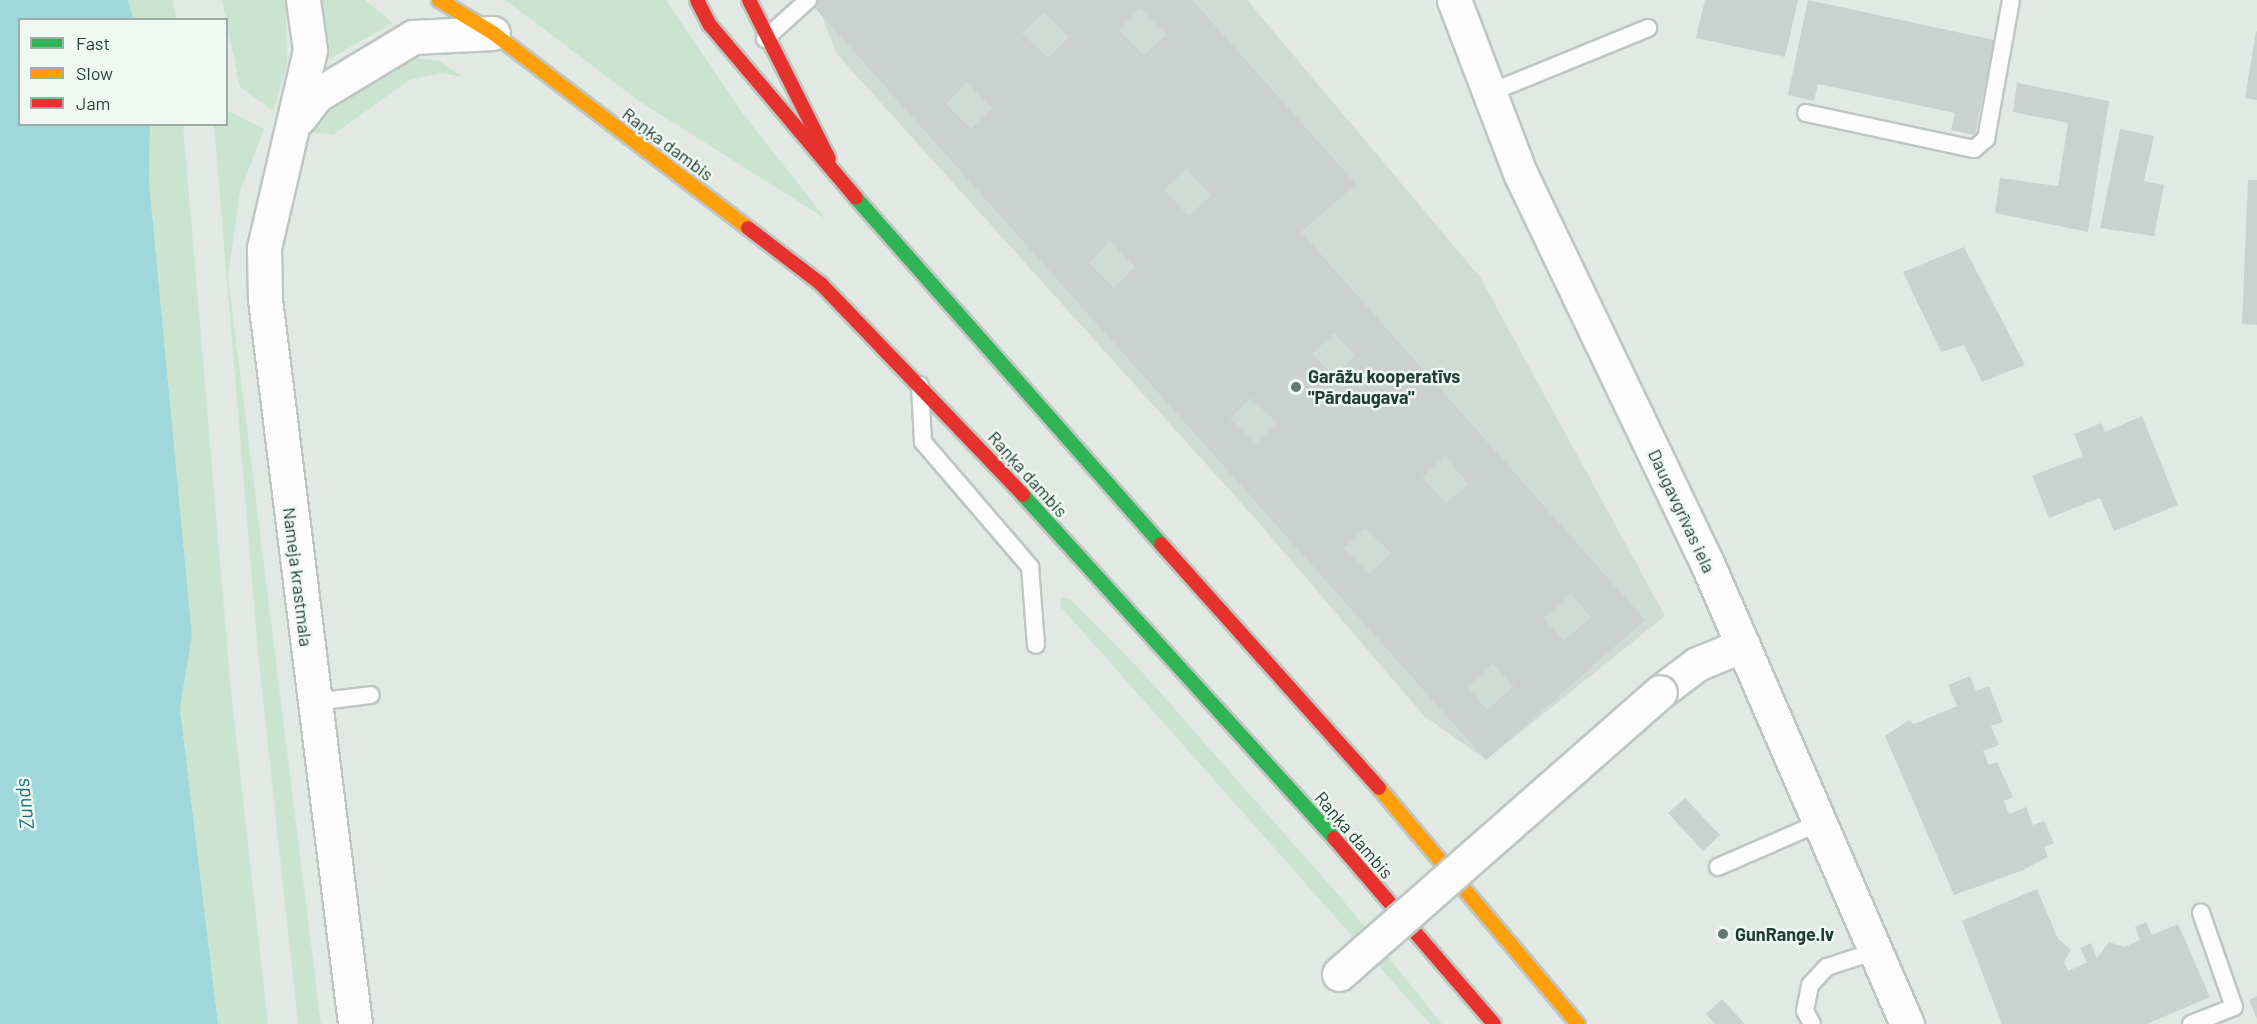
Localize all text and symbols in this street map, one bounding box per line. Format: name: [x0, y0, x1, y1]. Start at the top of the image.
legend: [18, 18, 228, 126]
text: Fast: [76, 32, 110, 54]
text: Slow: [76, 62, 113, 84]
text: Jam: [76, 92, 110, 114]
street label: Raņķa dambis: [618, 103, 718, 185]
place label: Garāžu kooperatīvs "Pārdaugava": [1308, 366, 1460, 409]
marker: Garāžu kooperatīvs "Pārdaugava": [1289, 380, 1303, 394]
street label: Raņķa dambis: [984, 426, 1072, 522]
street label: Daugavgrīvas iela: [1644, 446, 1720, 576]
street label: Nameja krastmala: [279, 506, 317, 648]
water label: Zunds: [9, 777, 39, 831]
street label: Raņķa dambis: [1310, 787, 1398, 883]
place label: GunRange.lv: [1735, 923, 1834, 945]
marker: GunRange.lv: [1716, 927, 1730, 941]

